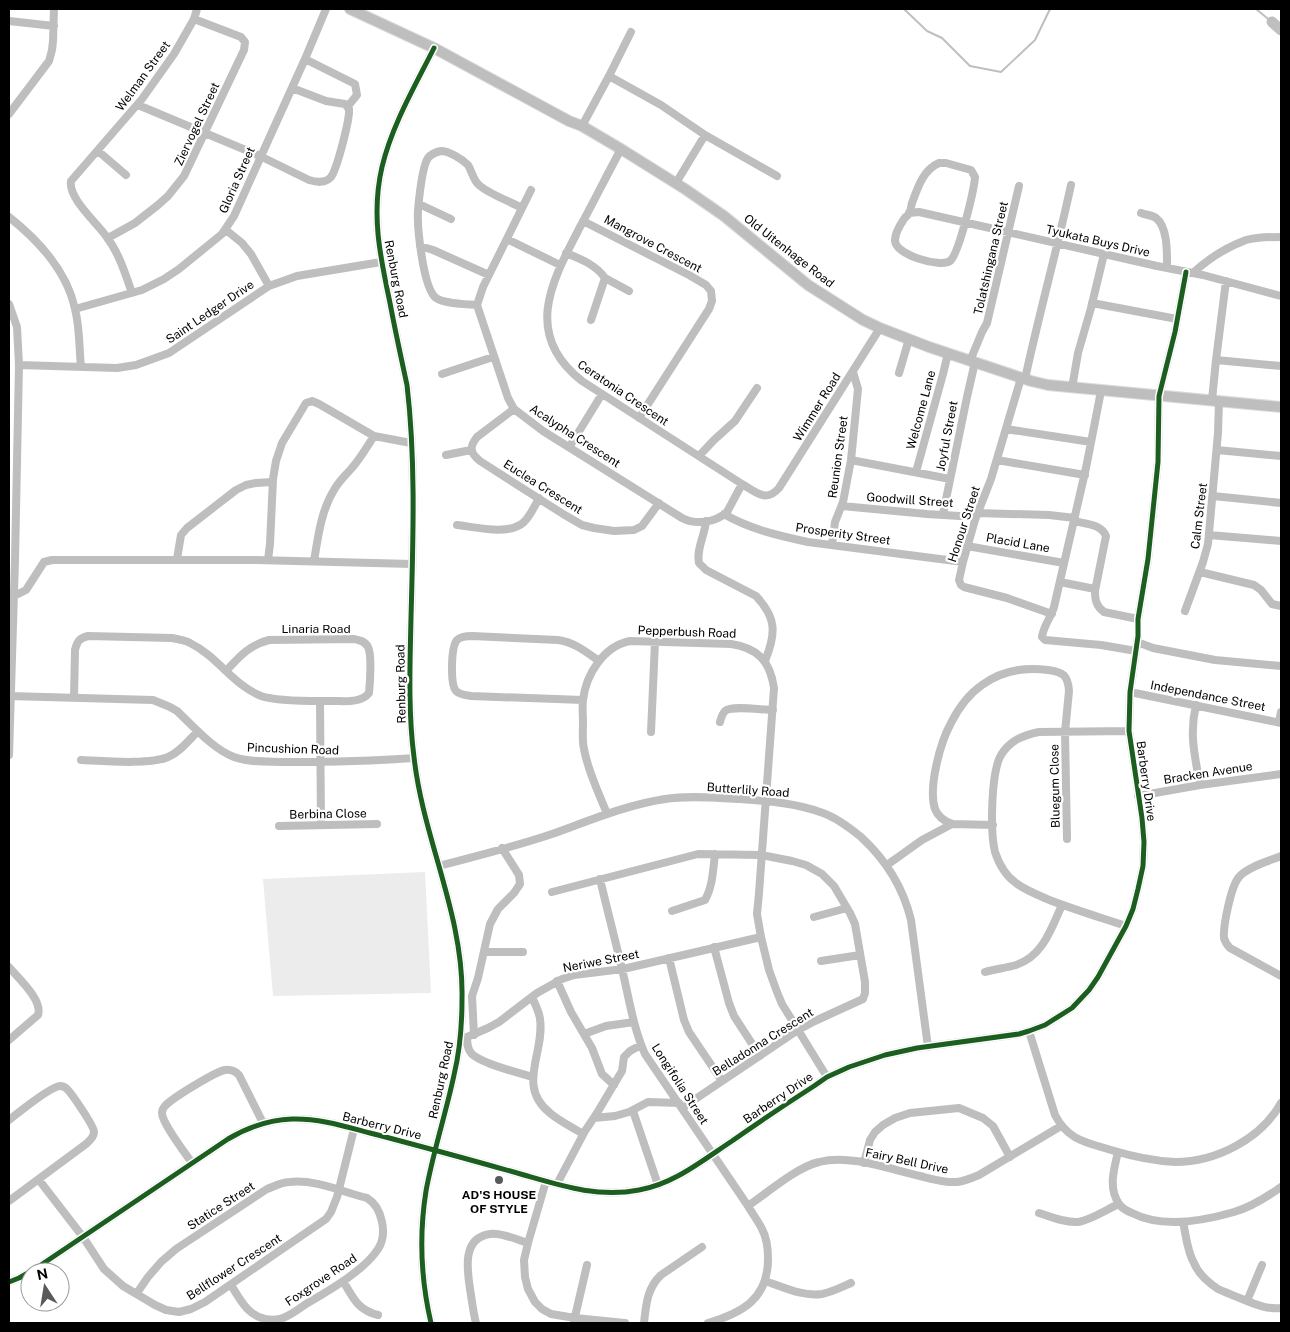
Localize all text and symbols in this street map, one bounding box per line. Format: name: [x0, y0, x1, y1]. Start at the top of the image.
street label: Welman Street: [113, 38, 173, 114]
street label: Ziervogel Street: [172, 80, 223, 168]
street label: Gloria Street: [216, 144, 258, 215]
street label: Tolatshingana Street: [971, 200, 1011, 316]
street label: Old Uitenhage Road: [741, 211, 837, 291]
street label: Mangrove Crescent: [602, 212, 705, 276]
street label: Tyukata Buys Drive: [1045, 222, 1151, 260]
street label: Renburg Road: [382, 239, 410, 319]
street label: Saint Ledger Drive: [163, 277, 257, 347]
street label: Ceratonia Crescent: [575, 357, 672, 429]
street label: Welcome Lane: [904, 369, 938, 451]
street label: Wimmer Road: [790, 370, 844, 444]
street label: Joyful Street: [933, 399, 961, 472]
street label: Acalypha Crescent: [527, 401, 623, 471]
street label: Reunion Street: [825, 414, 851, 499]
street label: Euclea Crescent: [501, 457, 585, 517]
street label: Calm Street: [1188, 482, 1210, 550]
street label: Honour Street: [945, 484, 983, 564]
street label: Goodwill Street: [866, 490, 954, 510]
street label: Prosperity Street: [795, 520, 892, 548]
street label: Placid Lane: [985, 531, 1051, 556]
street label: Linaria Road: [281, 622, 351, 636]
street label: Pepperbush Road: [638, 623, 736, 641]
street label: Renburg Road: [393, 644, 409, 724]
street label: Independance Street: [1149, 678, 1267, 714]
street label: Pincushion Road: [247, 740, 339, 758]
street label: Barberry Drive: [1133, 740, 1159, 822]
street label: Bluegum Close: [1047, 744, 1063, 828]
street label: Bracken Avenue: [1162, 759, 1254, 787]
street label: Butterlily Road: [706, 780, 790, 800]
street label: Berbina Close: [289, 806, 367, 822]
street label: Neriwe Street: [562, 947, 641, 975]
street label: Belladonna Crescent: [710, 1005, 816, 1079]
street label: Renburg Road: [426, 1040, 456, 1120]
street label: Longifolia Street: [649, 1041, 712, 1127]
street label: Barberry Drive: [741, 1069, 816, 1126]
street label: Barberry Drive: [341, 1109, 423, 1143]
street label: Fairy Bell Drive: [864, 1145, 950, 1177]
marker: AD'S HOUSE OF STYLE: [493, 1174, 505, 1186]
street label: Statice Street: [185, 1179, 258, 1233]
place label: AD'S HOUSE OF STYLE: [462, 1188, 536, 1216]
street label: Bellflower Crescent: [184, 1231, 284, 1303]
street label: Foxgrove Road: [283, 1251, 359, 1309]
north arrow: [20, 1262, 70, 1312]
text: N: [35, 1265, 49, 1283]

